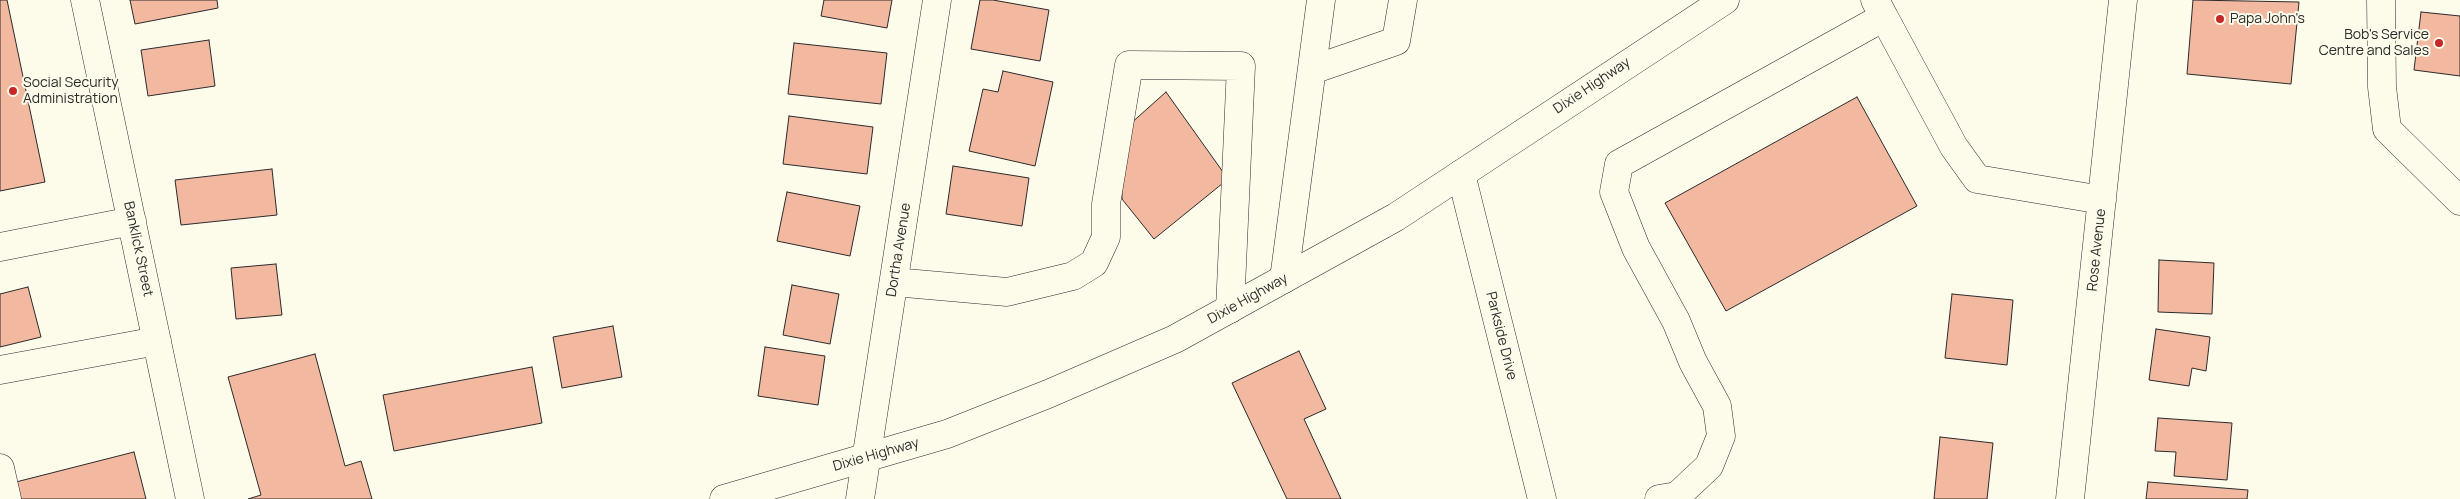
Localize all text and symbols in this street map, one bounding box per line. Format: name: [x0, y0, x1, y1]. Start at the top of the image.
place label: Papa John's: [2230, 11, 2305, 27]
marker: Papa John's: [2214, 13, 2226, 25]
place label: Bob's Service Centre and Sales: [2319, 27, 2429, 59]
marker: Bob's Service Centre and Sales: [2433, 37, 2445, 49]
street label: Dixie Highway: [1550, 54, 1634, 118]
place label: Social Security Administration: [23, 75, 119, 108]
marker: Social Security Administration: [7, 85, 19, 97]
street label: Banklick Street: [120, 200, 156, 298]
street label: Dortha Avenue: [883, 202, 915, 298]
street label: Rose Avenue: [2084, 208, 2110, 292]
street label: Dixie Highway: [1205, 270, 1291, 328]
street label: Parkside Drive: [1482, 290, 1520, 382]
street label: Dixie Highway: [831, 435, 921, 475]

